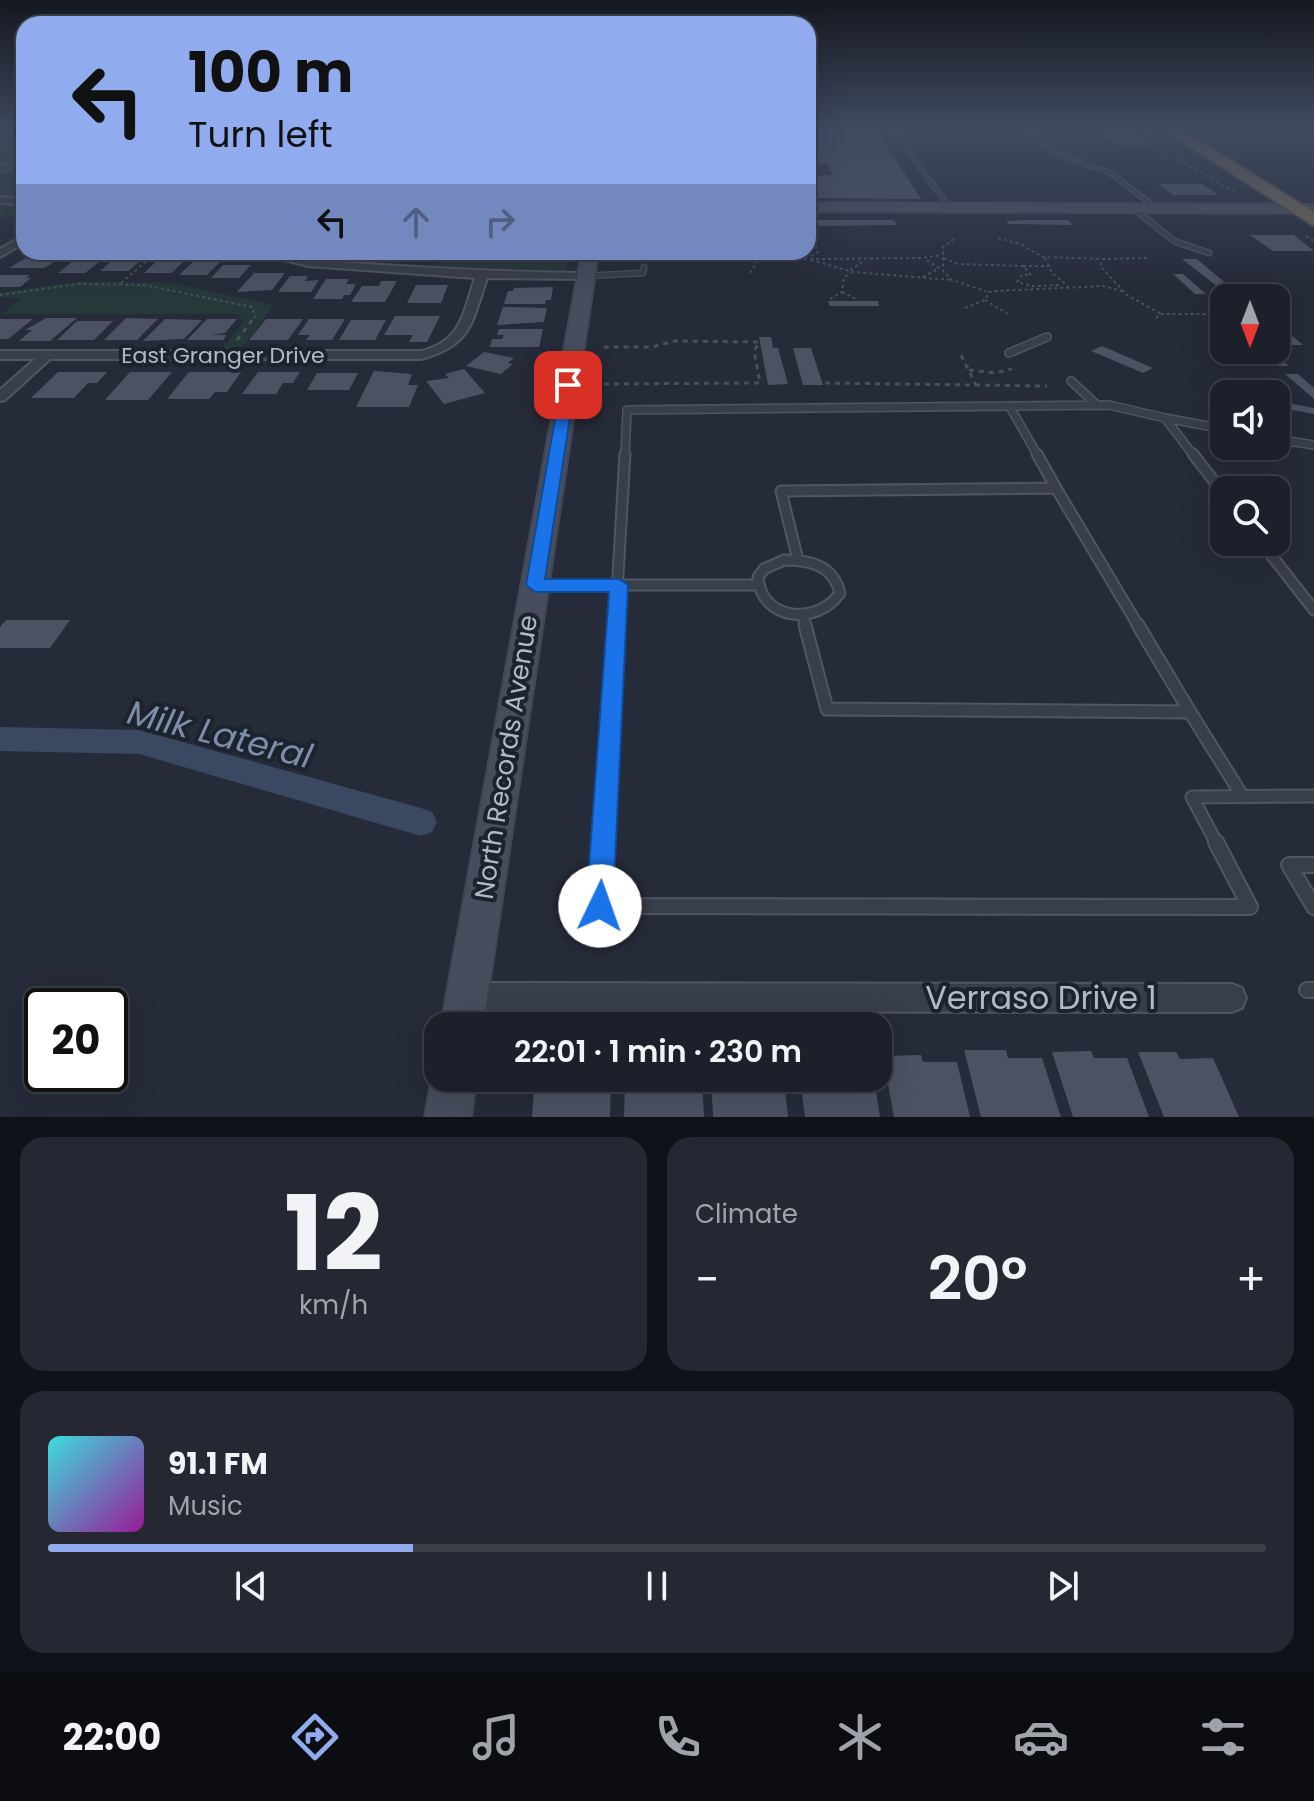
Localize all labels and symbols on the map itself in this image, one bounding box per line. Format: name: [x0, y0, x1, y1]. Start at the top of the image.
north arrow: [1210, 284, 1290, 364]
street label: East Granger Drive: [121, 340, 325, 371]
pin: [534, 351, 602, 419]
street label: North Records Avenue: [466, 612, 546, 902]
water label: Milk Lateral: [123, 688, 318, 780]
position arrow: [558, 864, 642, 948]
street label: Verraso Drive 1: [925, 975, 1157, 1020]
speed limit sign: 20: [24, 988, 128, 1092]

